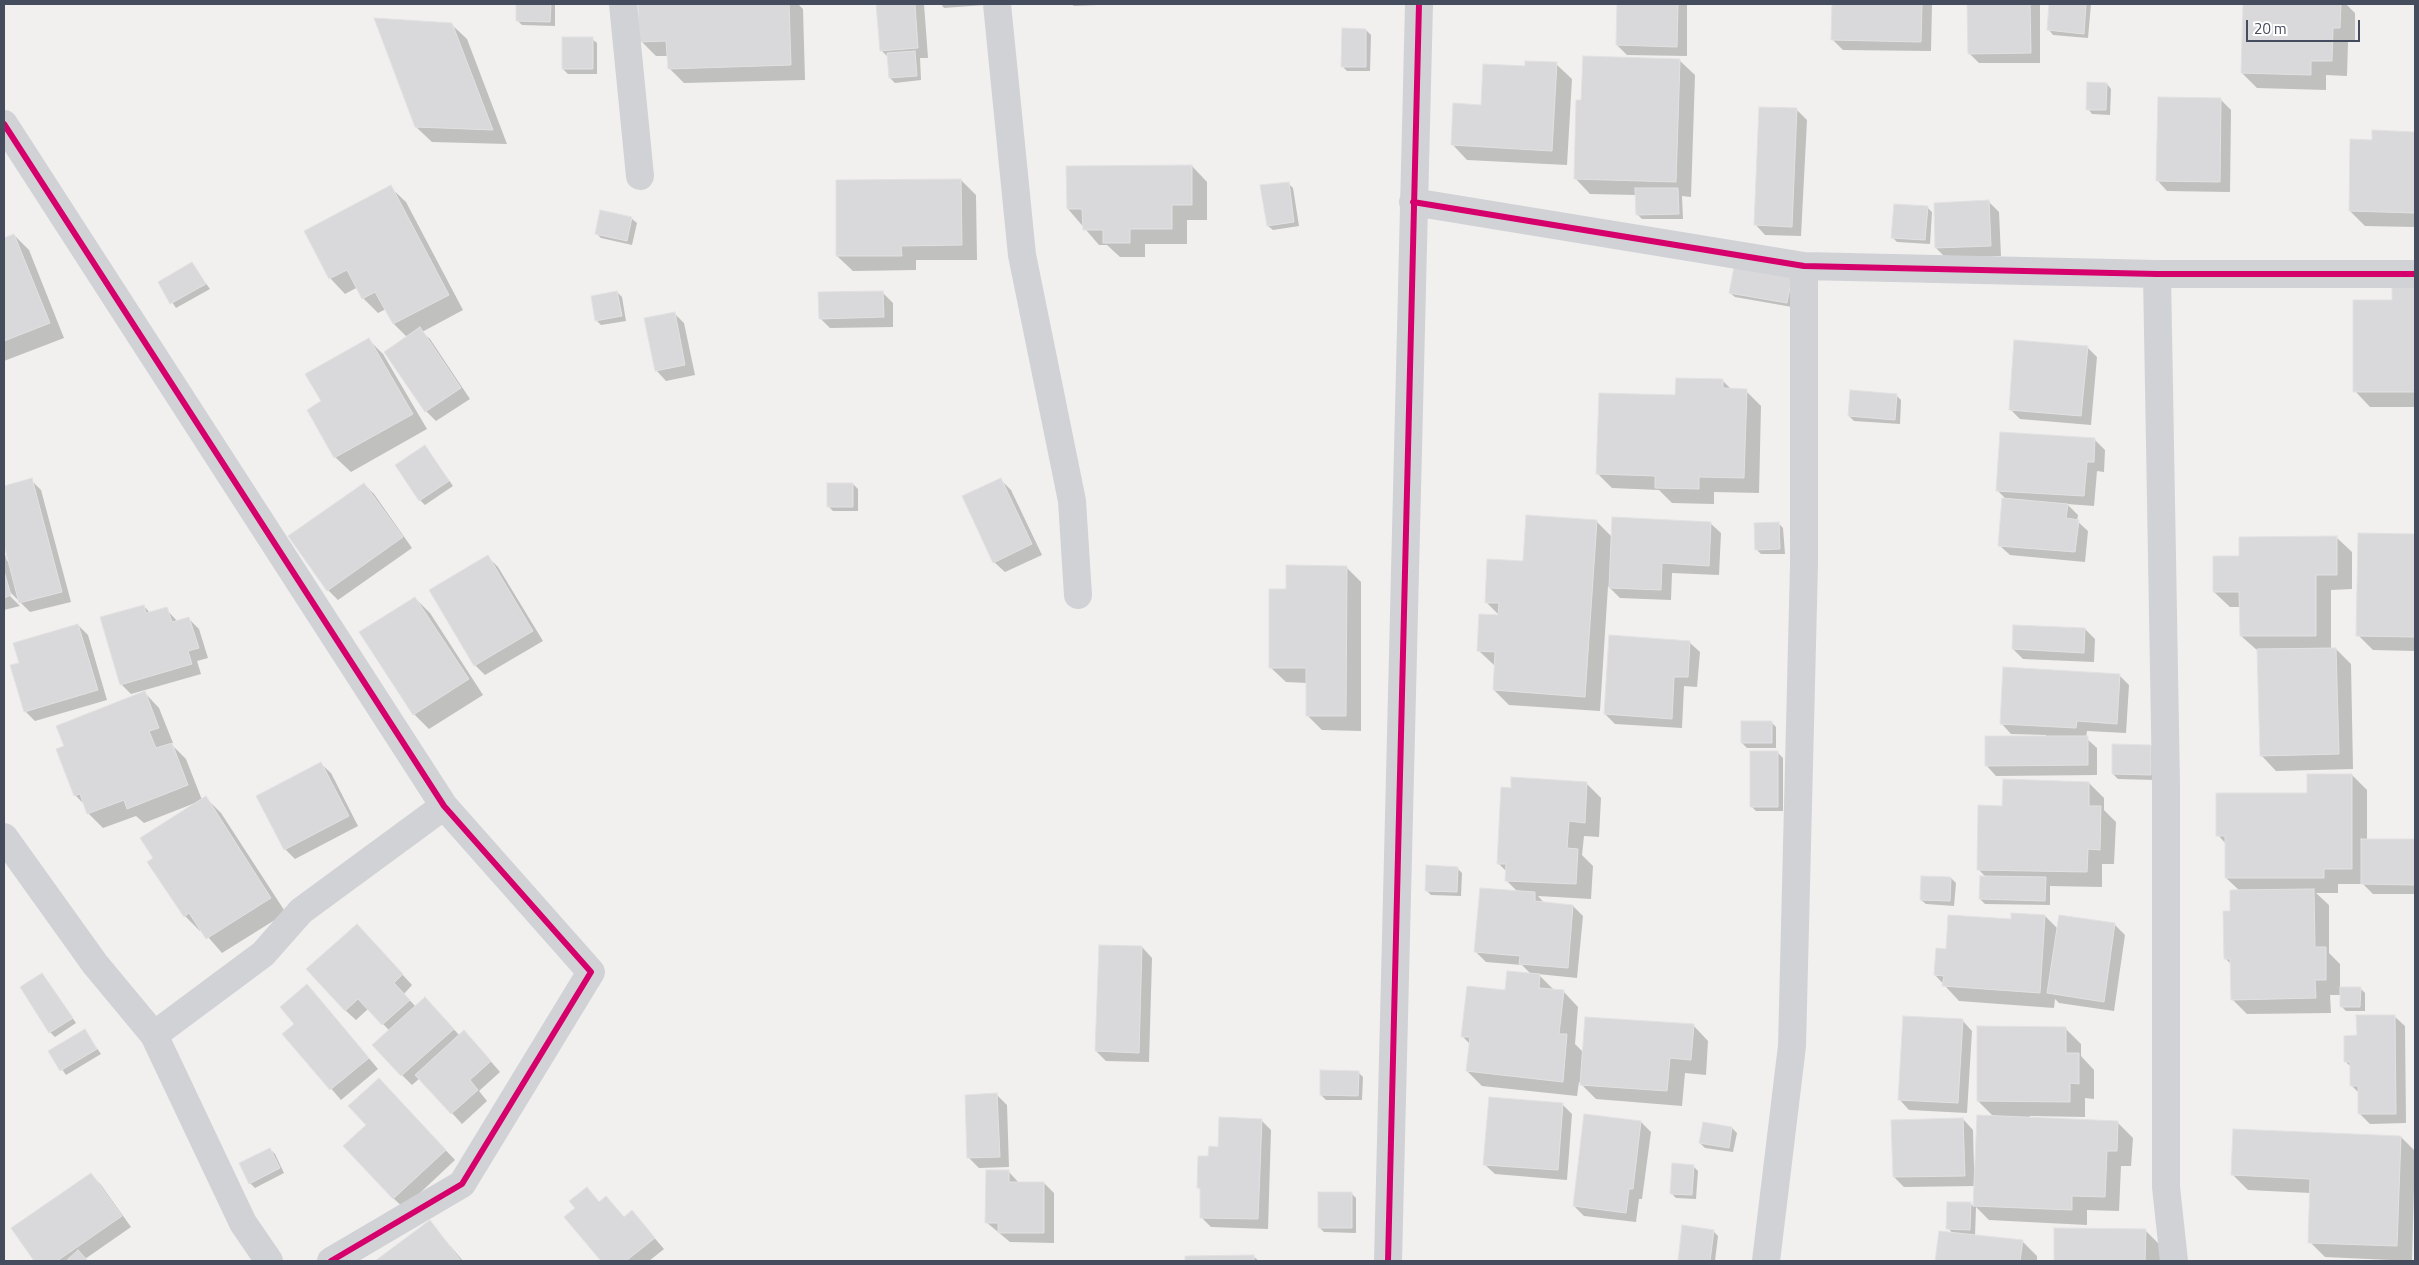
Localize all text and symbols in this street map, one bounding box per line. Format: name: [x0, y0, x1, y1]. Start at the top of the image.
scale bar: [2249, 10, 2363, 42]
text: 20 m: [2254, 17, 2287, 40]

